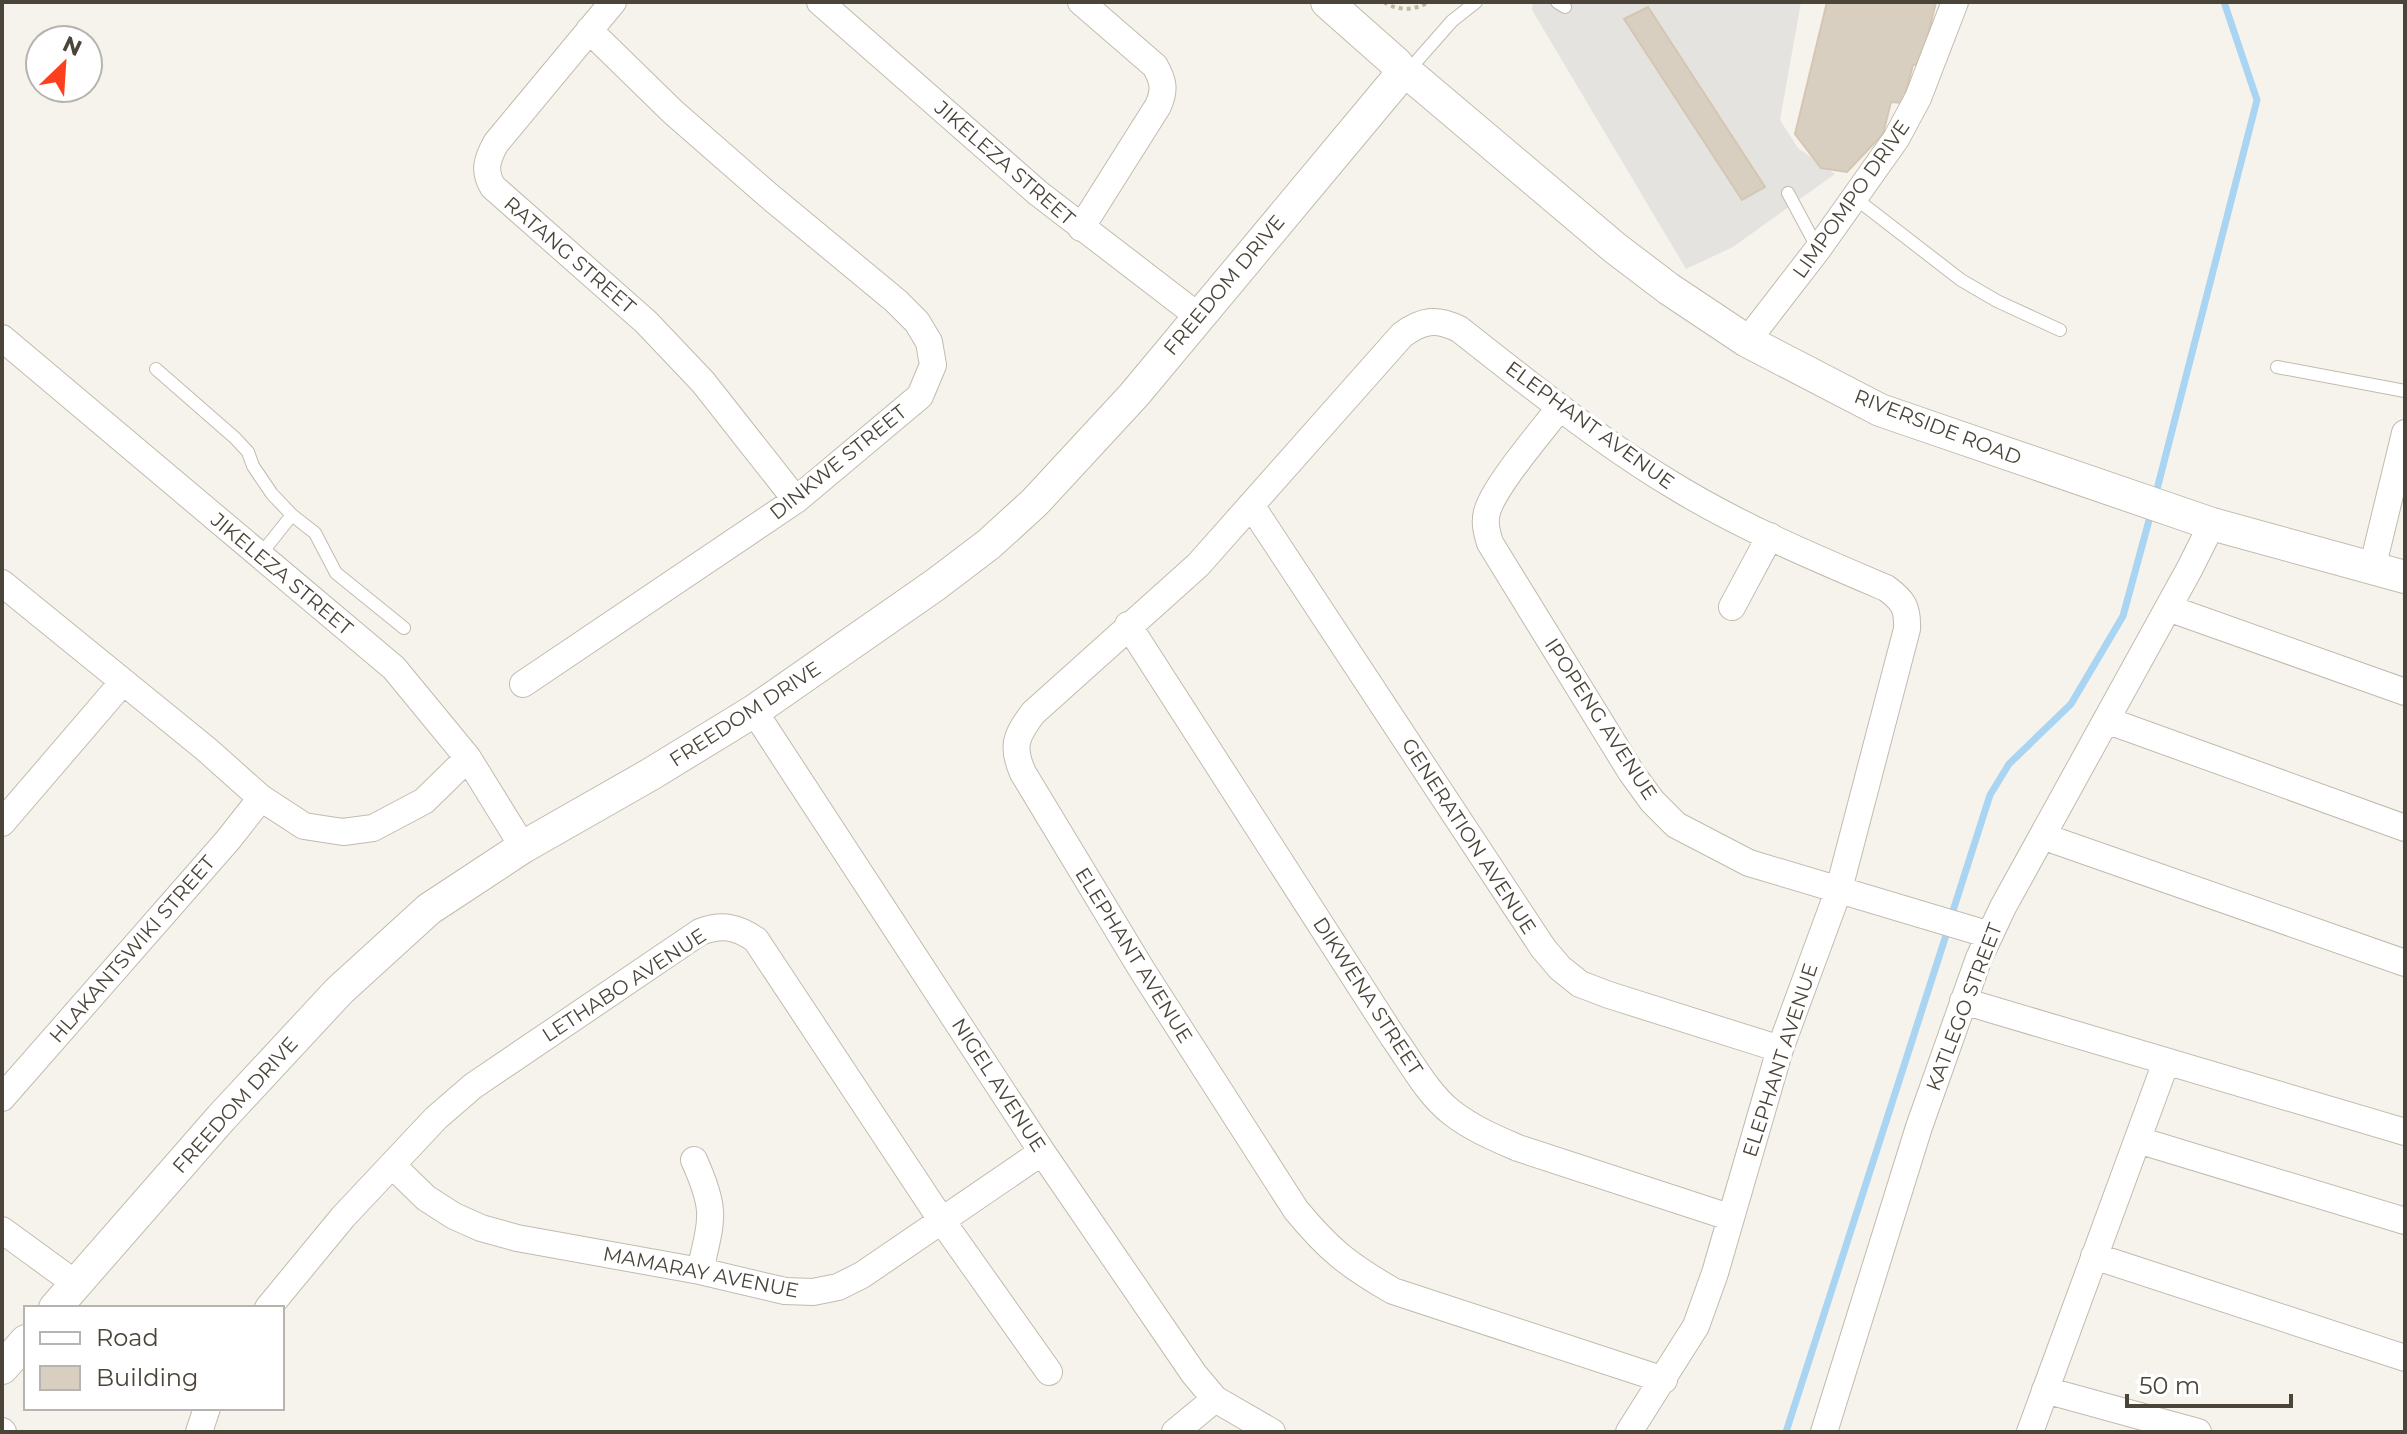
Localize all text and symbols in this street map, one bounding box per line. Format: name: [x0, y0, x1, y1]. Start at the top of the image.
north arrow: [24, 24, 104, 104]
text: N: [58, 30, 86, 62]
street label: JIKELEZA STREET: [929, 95, 1080, 231]
street label: LIMPOMPO DRIVE: [1787, 115, 1915, 283]
street label: RATANG STREET: [499, 191, 641, 319]
street label: FREEDOM DRIVE: [1158, 210, 1290, 360]
street label: ELEPHANT AVENUE: [1501, 356, 1679, 494]
street label: RIVERSIDE ROAD: [1851, 384, 2025, 470]
street label: DINKWE STREET: [765, 399, 912, 525]
street label: JIKELEZA STREET: [205, 507, 358, 641]
street label: IPOPENG AVENUE: [1540, 634, 1662, 804]
street label: FREEDOM DRIVE: [665, 656, 825, 772]
street label: GENERATION AVENUE: [1397, 734, 1541, 938]
street label: HLAKANTSWIKI STREET: [44, 850, 220, 1047]
street label: ELEPHANT AVENUE: [1070, 863, 1198, 1047]
street label: DIKWENA STREET: [1308, 913, 1428, 1080]
street label: KATLEGO STREET: [1921, 919, 2007, 1094]
street label: LETHABO AVENUE: [538, 923, 710, 1047]
street label: ELEPHANT AVENUE: [1737, 960, 1823, 1160]
street label: NIGEL AVENUE: [947, 1014, 1051, 1156]
street label: FREEDOM DRIVE: [167, 1032, 303, 1178]
street label: MAMARAY AVENUE: [601, 1241, 801, 1303]
legend: [24, 1306, 284, 1410]
text: Road: [96, 1323, 159, 1352]
scale bar: [2127, 1358, 2291, 1408]
text: Building: [96, 1363, 199, 1392]
text: 50 m: [2139, 1371, 2200, 1400]

